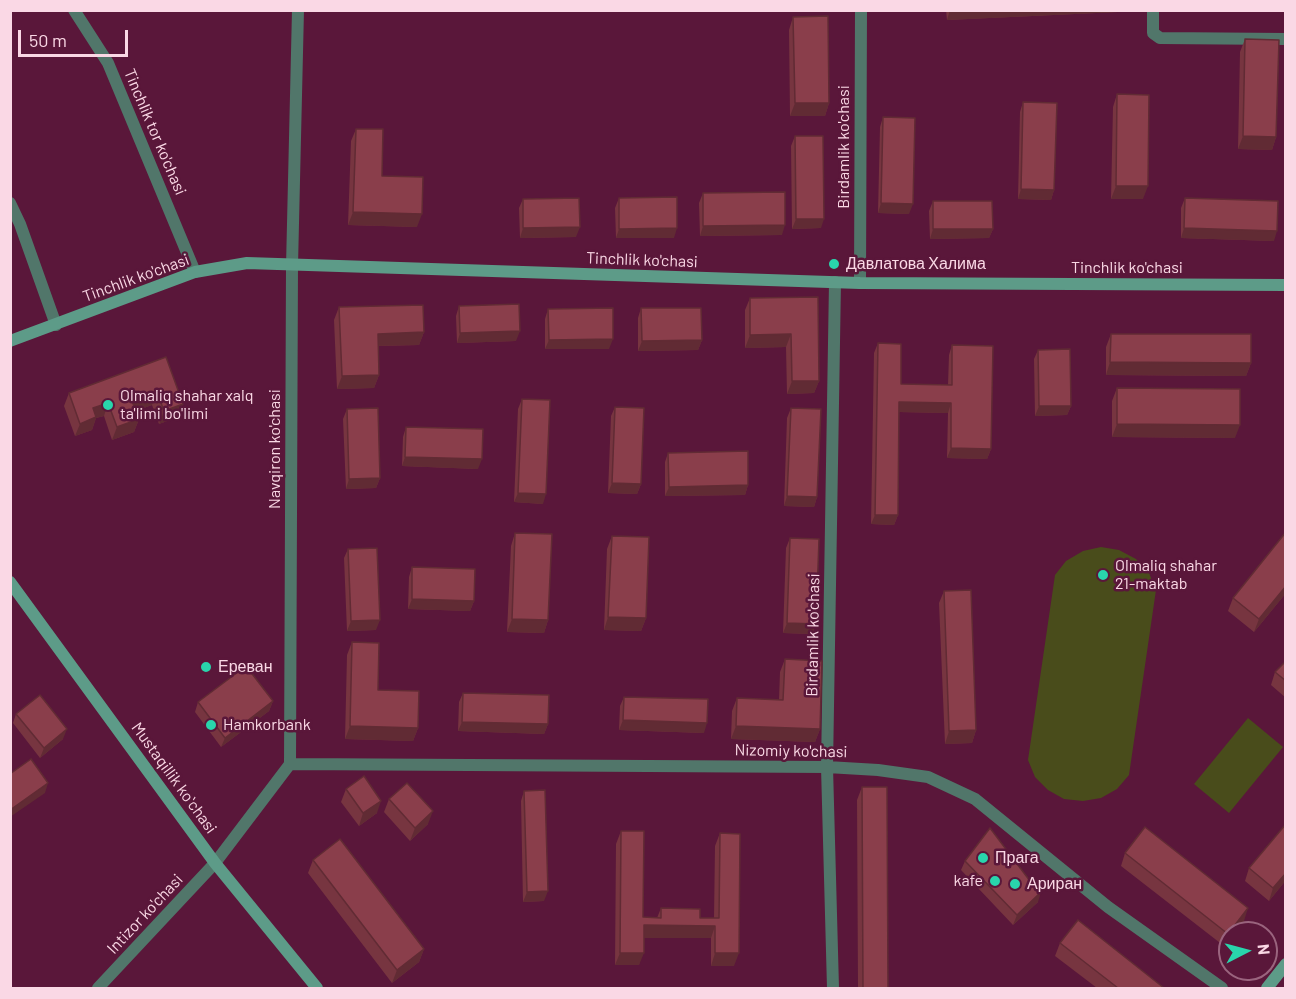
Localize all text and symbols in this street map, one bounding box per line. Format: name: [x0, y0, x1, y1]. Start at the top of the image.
scale bar: [21, 18, 130, 56]
text: 50 m: [29, 29, 67, 51]
street label: Tinchlik tor ko'chasi: [120, 66, 190, 198]
street label: Birdamlik ko'chasi: [834, 85, 854, 209]
street label: Tinchlik ko'chasi: [586, 248, 698, 272]
street label: Tinchlik ko'chasi: [80, 250, 192, 306]
place label: Давлатова Халима: [846, 254, 986, 274]
marker: Давлатова Халима: [827, 257, 841, 271]
street label: Tinchlik ko'chasi: [1071, 258, 1183, 278]
place label: Olmaliq shahar xalq ta'limi bo'limi: [120, 386, 253, 424]
street label: Navqiron ko'chasi: [265, 389, 285, 509]
marker: Olmaliq shahar xalq ta'limi bo'limi: [101, 398, 115, 412]
place label: Olmaliq shahar 21-maktab: [1115, 556, 1217, 594]
marker: Olmaliq shahar 21-maktab: [1096, 568, 1110, 582]
street label: Birdamlik ko'chasi: [802, 573, 824, 697]
place label: Ереван: [218, 657, 273, 677]
marker: Ереван: [199, 660, 213, 674]
place label: Hamkorbank: [223, 715, 311, 735]
marker: Hamkorbank: [204, 718, 218, 732]
street label: Mustaqillik koʻchasi: [127, 719, 221, 837]
street label: Nizomiy ko'chasi: [734, 740, 848, 762]
place label: Прага: [995, 848, 1039, 868]
marker: Прага: [976, 851, 990, 865]
street label: Intizor ko'chasi: [103, 870, 187, 958]
place label: kafe: [954, 871, 983, 891]
marker: kafe: [988, 874, 1002, 888]
place label: Ариран: [1027, 874, 1082, 894]
marker: Ариран: [1008, 877, 1022, 891]
north arrow: [1218, 921, 1278, 981]
text: N: [1254, 943, 1274, 956]

